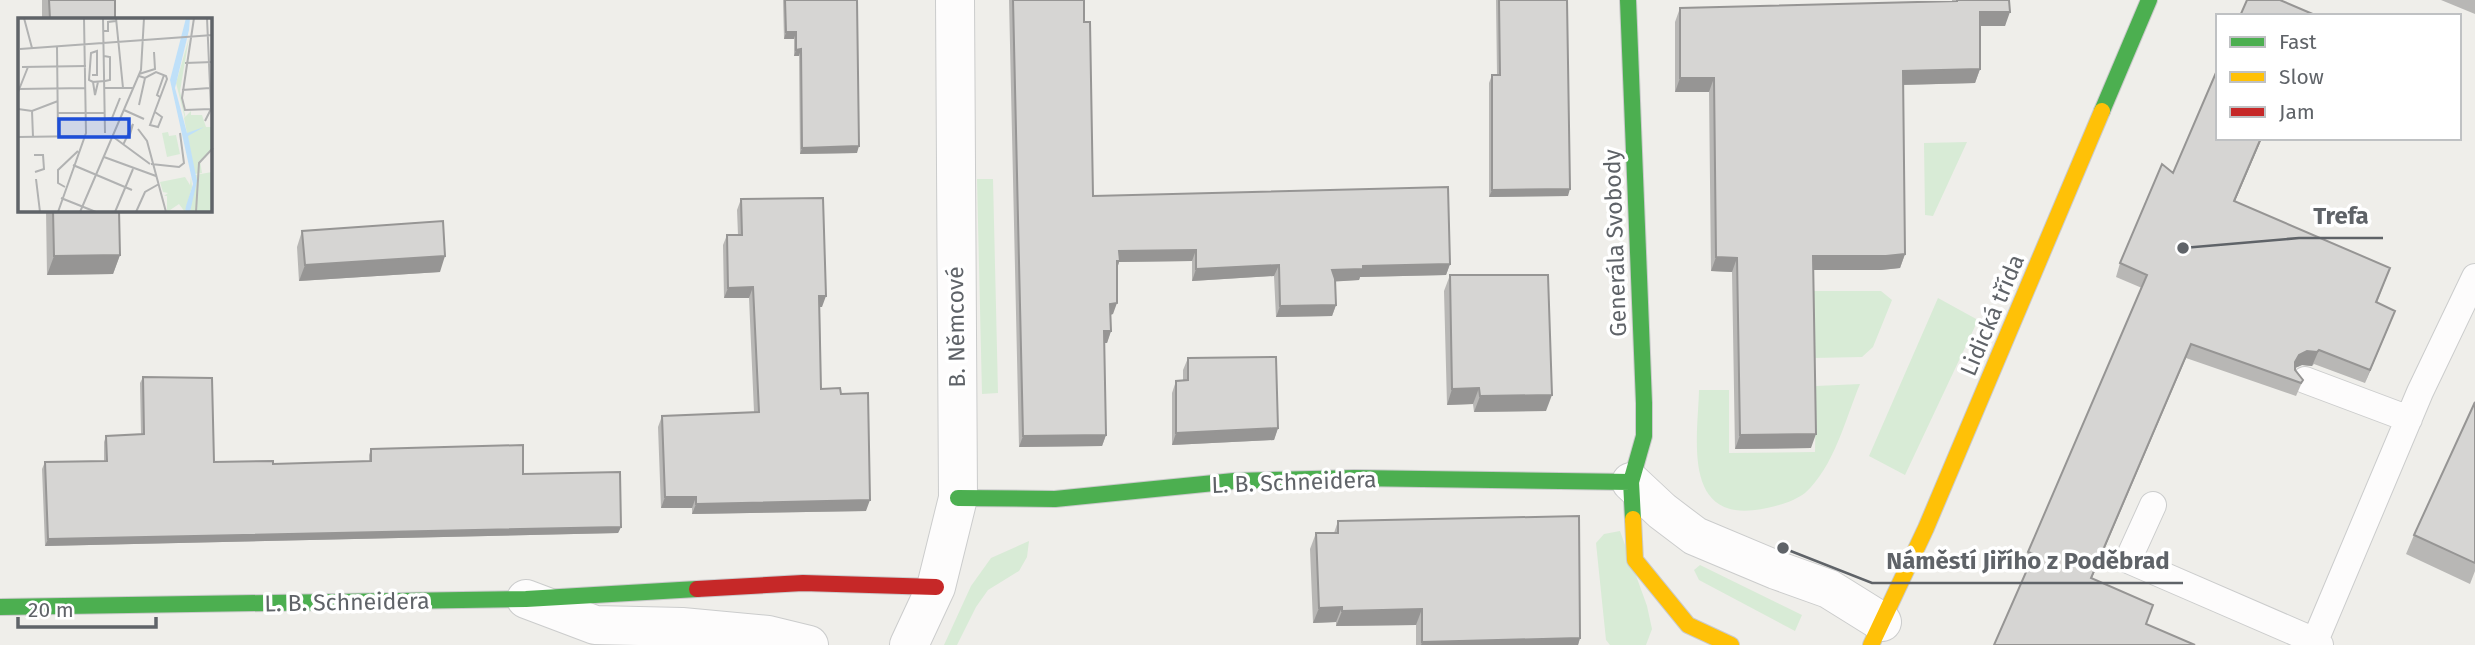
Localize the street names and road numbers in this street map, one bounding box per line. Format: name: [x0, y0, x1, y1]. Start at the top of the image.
street label: Generála Svobody: [1598, 148, 1632, 337]
street label: Lidická třída: [1954, 250, 2030, 380]
street label: B. Němcové: [941, 266, 971, 388]
street label: L. B. Schneidera: [1211, 465, 1377, 499]
street label: L. B. Schneidera: [264, 587, 430, 617]

